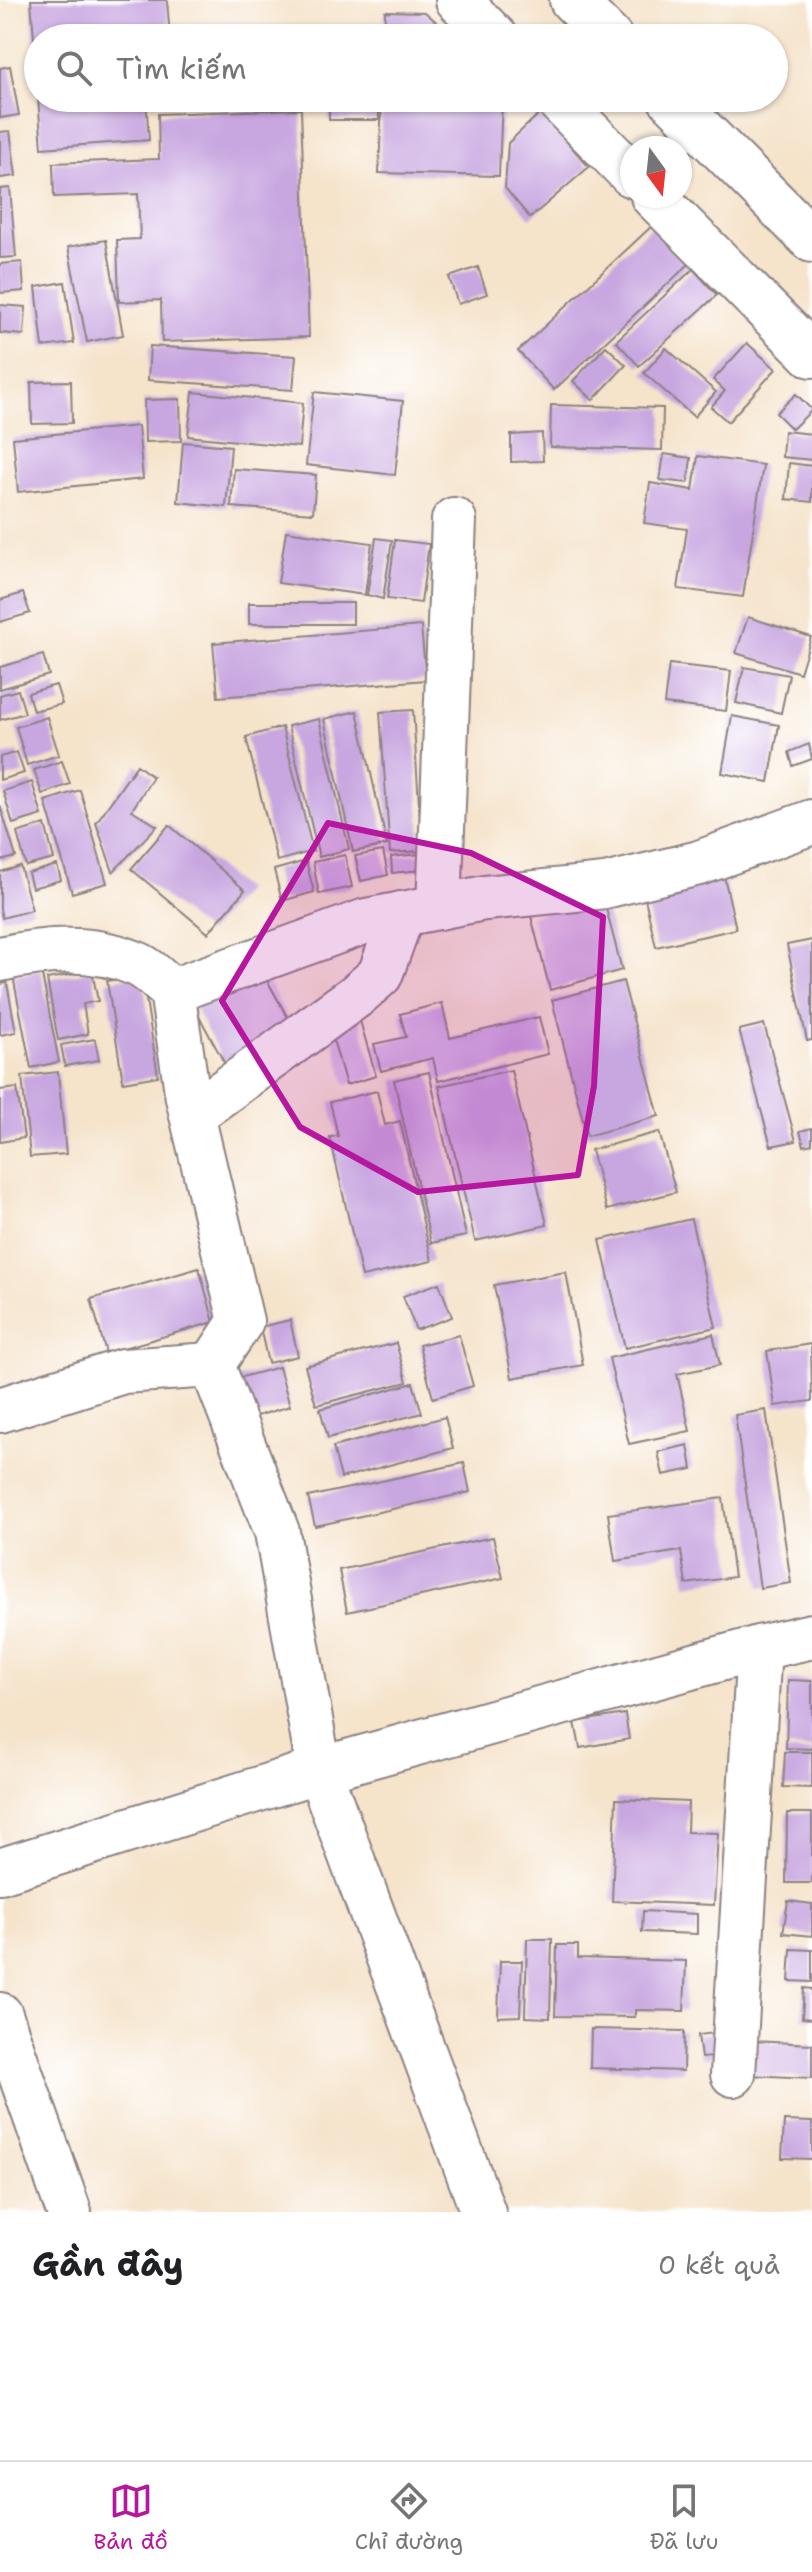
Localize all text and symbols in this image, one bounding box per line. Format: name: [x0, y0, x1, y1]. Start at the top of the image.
search box: [24, 24, 788, 112]
icon: search: [52, 46, 96, 90]
text: Tìm kiếm: [116, 48, 247, 89]
north arrow: [620, 136, 692, 208]
text: Gần đây: [32, 2241, 184, 2287]
text: 0 kết quả: [658, 2247, 780, 2282]
tab: Bản đồ: [93, 2479, 168, 2556]
tab: Chỉ đường: [355, 2479, 463, 2556]
tab: Đã lưu: [650, 2479, 719, 2556]

